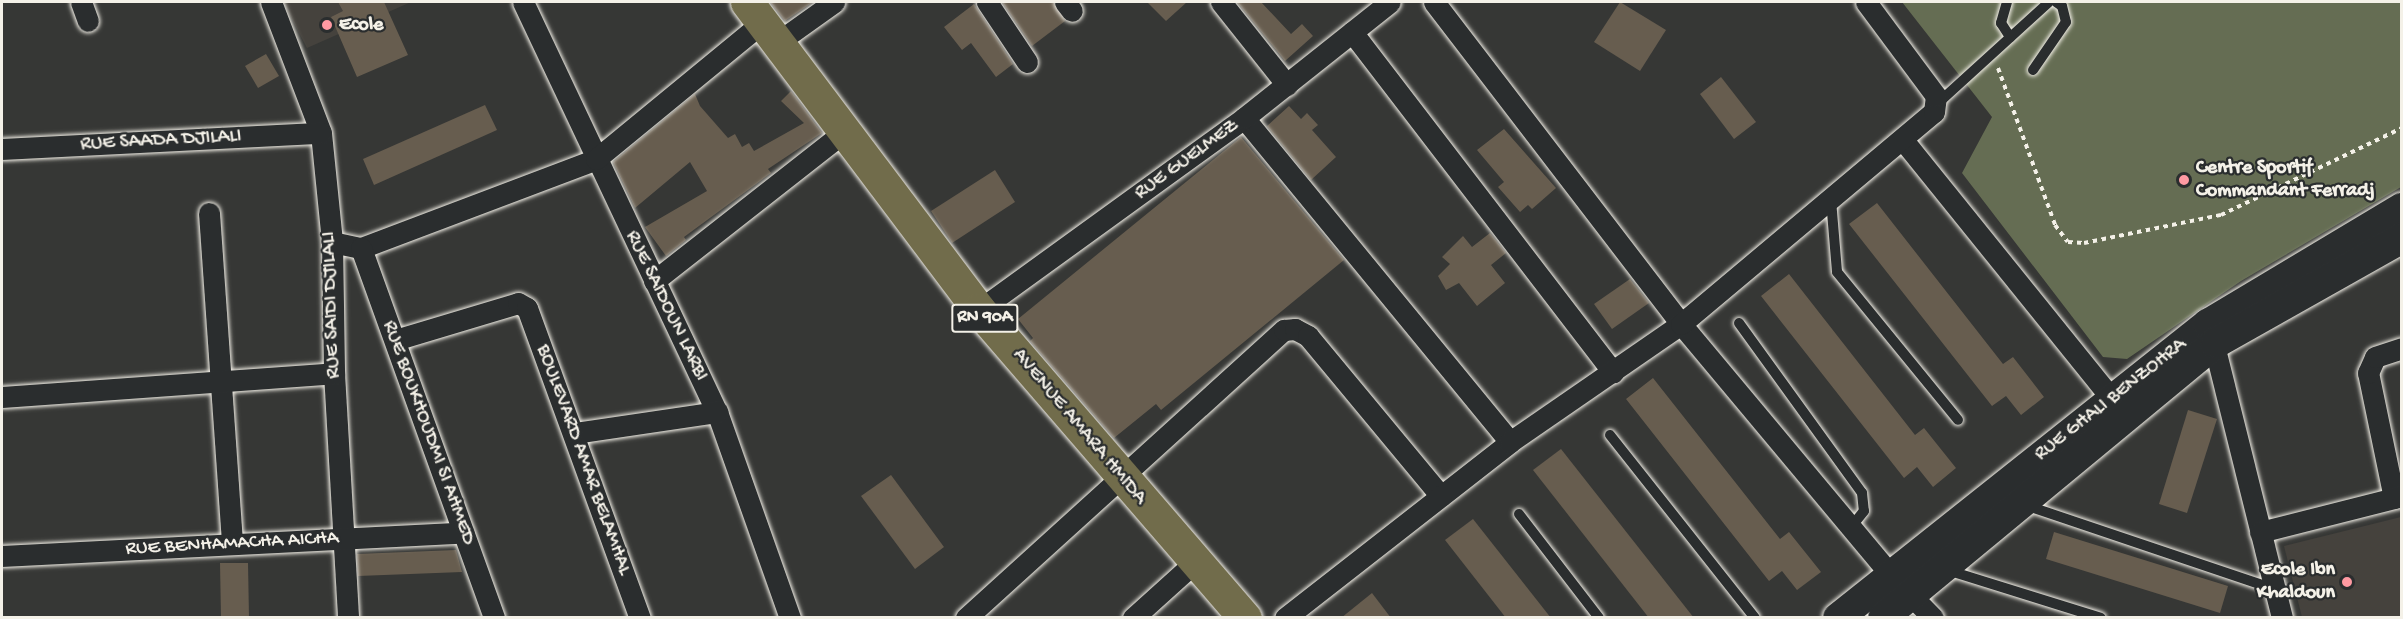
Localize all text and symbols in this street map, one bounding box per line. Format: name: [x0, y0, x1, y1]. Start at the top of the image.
place label: Ecole: [339, 13, 383, 37]
marker: Ecole: [320, 18, 334, 32]
street label: RUE GUELMEZ: [1130, 114, 1244, 206]
street label: RUE SAADA DJILALI: [80, 125, 242, 157]
place label: Centre Sportif Commandant Ferradj: [2196, 156, 2375, 203]
marker: Centre Sportif Commandant Ferradj: [2177, 173, 2191, 187]
street label: RUE SAIDOUN LARBI: [619, 227, 713, 385]
street label: RUE SAIDI DJILALI: [317, 231, 347, 379]
road number: RN 90A: [950, 303, 1020, 333]
street label: RUE BOUKHOUDMI SI AHMED: [376, 318, 480, 548]
street label: RUE GHALI BENZOHRA: [2030, 333, 2192, 467]
street label: BOULEVARD AMAR BELAMHAL: [530, 341, 636, 579]
street label: AVENUE AMARA HMIDA: [1007, 344, 1151, 510]
street label: RUE BENHAMACHA AICHA: [125, 526, 339, 562]
place label: Ecole Ibn Khaldoun: [2257, 558, 2335, 605]
marker: Ecole Ibn Khaldoun: [2340, 575, 2354, 589]

